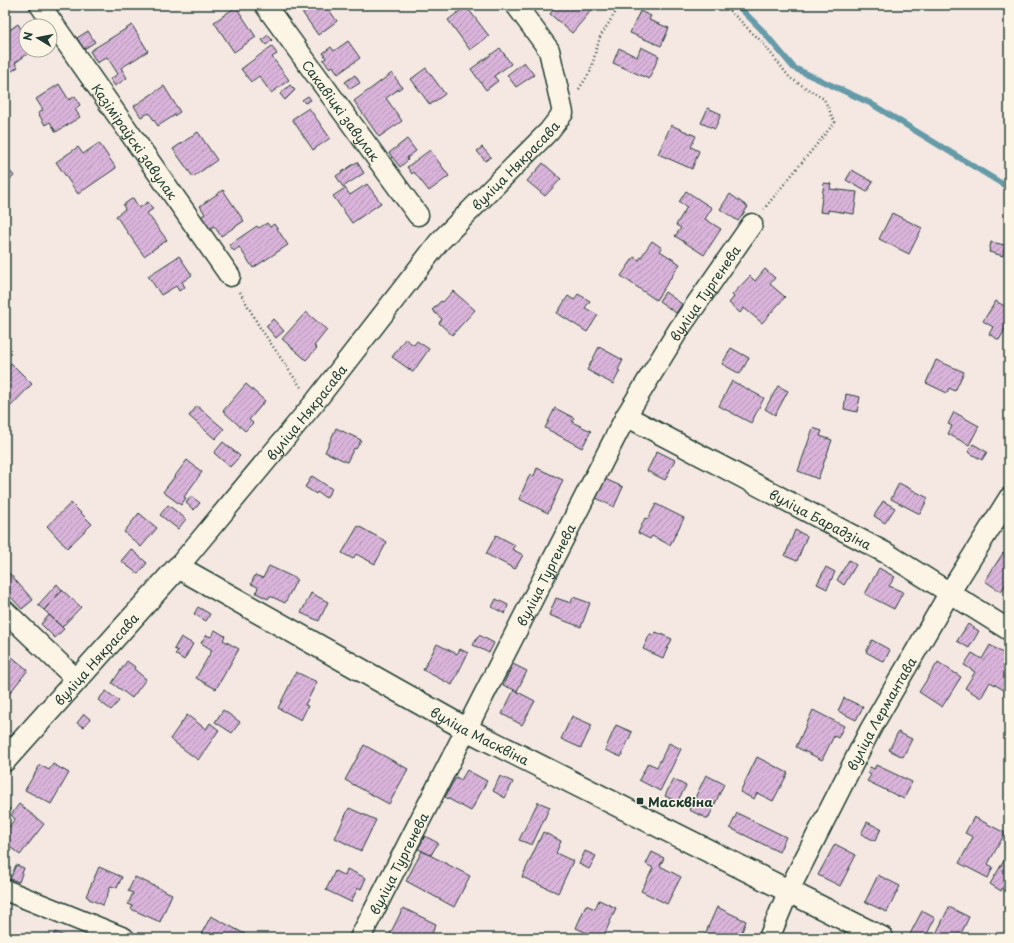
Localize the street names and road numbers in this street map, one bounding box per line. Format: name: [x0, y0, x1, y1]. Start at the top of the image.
street label: Сакавіцкі завулак: [298, 56, 385, 165]
street label: Казіміраўскі завулак: [88, 79, 183, 203]
street label: вуліца Някрасава: [467, 116, 564, 214]
street label: вуліца Тургенева: [665, 240, 745, 344]
street label: вуліца Някрасава: [261, 359, 351, 464]
street label: вуліца Барадзіна: [766, 484, 876, 554]
street label: вуліца Тургенева: [511, 519, 580, 629]
street label: вуліца Някрасава: [49, 608, 143, 709]
street label: вуліца Лермантава: [842, 652, 920, 774]
street label: вуліца Масквіна: [427, 702, 533, 769]
street label: вуліца Тургенева: [364, 808, 433, 918]

